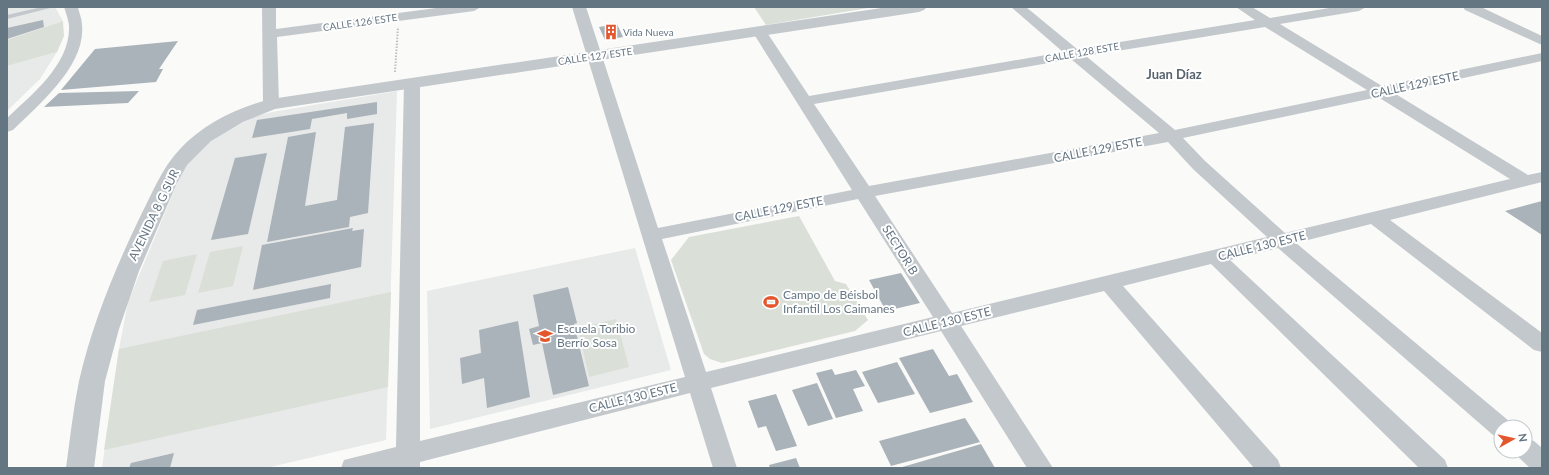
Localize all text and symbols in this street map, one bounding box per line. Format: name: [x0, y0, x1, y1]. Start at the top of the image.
street label: CALLE 126 ESTE: [322, 11, 398, 33]
building icon: Vida Nueva: [602, 23, 620, 41]
place label: Vida Nueva: [623, 26, 674, 38]
street label: CALLE 128 ESTE: [1044, 40, 1120, 64]
street label: CALLE 127 ESTE: [557, 45, 633, 67]
district label: Juan Díaz: [1146, 66, 1202, 82]
street label: CALLE 129 ESTE: [1369, 68, 1460, 101]
street label: CALLE 129 ESTE: [1052, 134, 1144, 165]
street label: AVENIDA 8 G SUR: [125, 166, 182, 263]
street label: CALLE 129 ESTE: [733, 193, 825, 224]
street label: SECTOR B: [879, 222, 922, 278]
street label: CALLE 130 ESTE: [1216, 227, 1307, 264]
place label: Campo de Béisbol Infantil Los Caimanes: [783, 287, 895, 316]
sports icon: Campo de Béisbol Infantil Los Caimanes: [762, 293, 780, 311]
street label: CALLE 130 ESTE: [901, 303, 992, 340]
place label: Escuela Toribio Berrío Sosa: [557, 321, 636, 350]
school or university icon: Escuela Toribio Berrío Sosa: [536, 327, 554, 345]
street label: CALLE 130 ESTE: [587, 379, 678, 416]
north arrow: [1493, 419, 1533, 459]
text: N: [1516, 432, 1530, 443]

